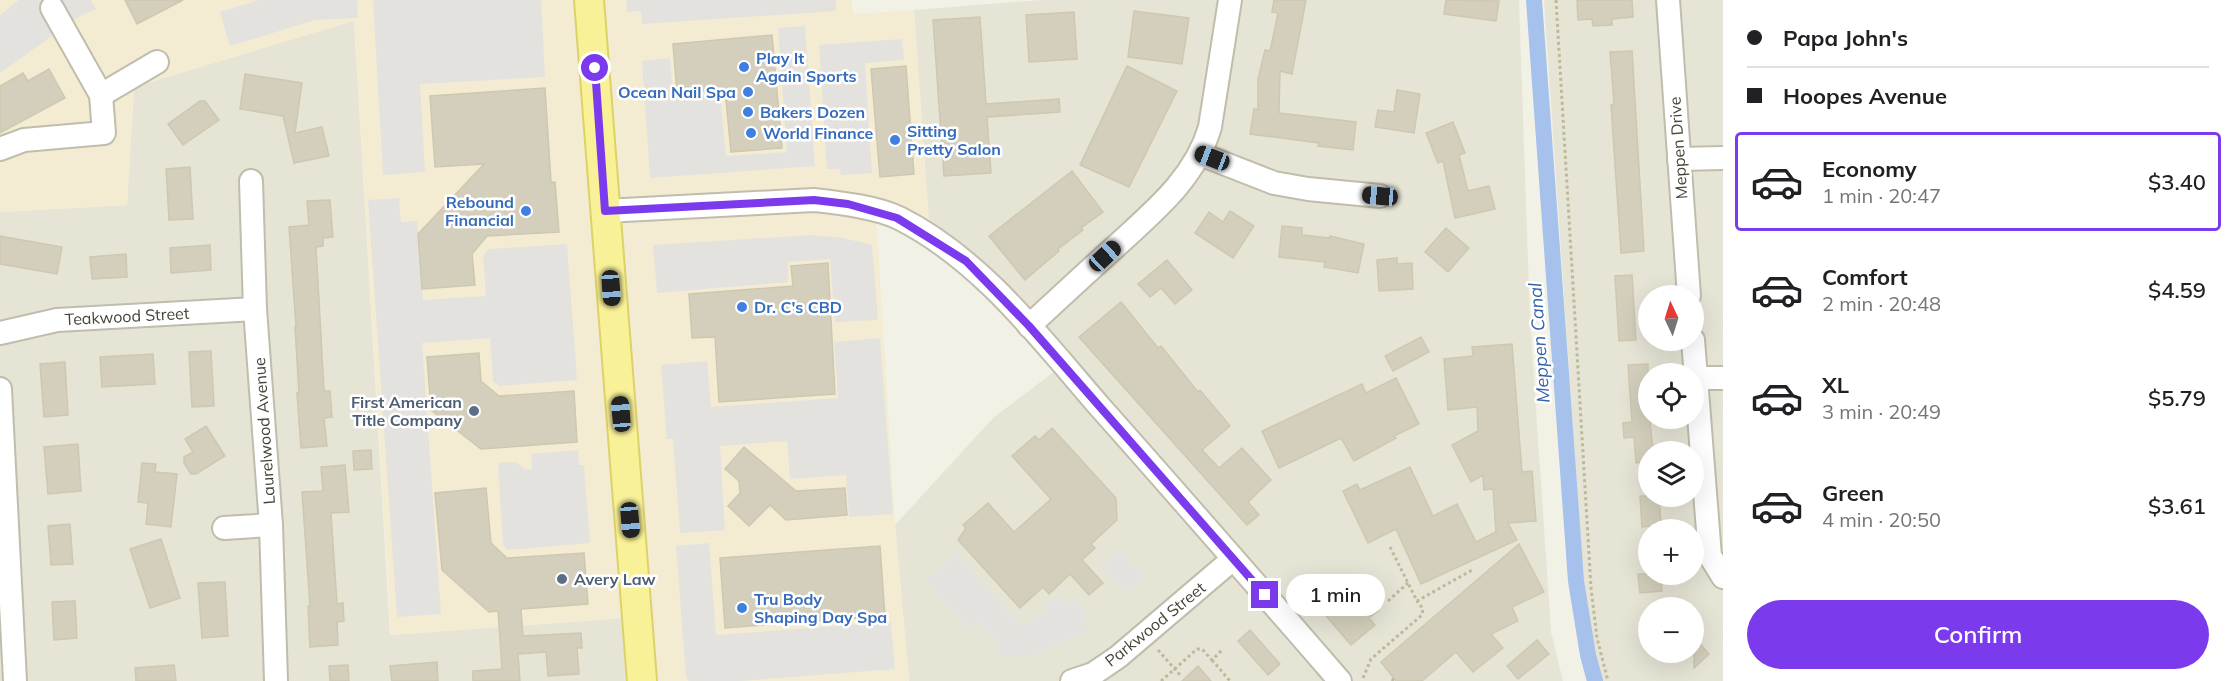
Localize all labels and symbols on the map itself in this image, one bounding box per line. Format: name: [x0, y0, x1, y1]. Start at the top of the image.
place label: Play It Again Sports: [756, 48, 857, 86]
route start: [581, 54, 608, 81]
marker: Play It Again Sports: [737, 60, 751, 74]
place label: Ocean Nail Spa: [618, 82, 736, 102]
marker: Ocean Nail Spa: [741, 85, 755, 99]
street label: Meppen Drive: [1664, 96, 1692, 200]
place label: Bakers Dozen: [760, 102, 865, 122]
marker: Bakers Dozen: [741, 105, 755, 119]
place label: Sitting Pretty Salon: [907, 121, 1001, 159]
place label: World Finance: [763, 123, 874, 143]
marker: World Finance: [744, 126, 758, 140]
marker: Sitting Pretty Salon: [888, 133, 902, 147]
car: [1192, 143, 1232, 173]
car: [1361, 185, 1399, 207]
place label: Rebound Financial: [445, 192, 514, 230]
marker: Rebound Financial: [519, 204, 533, 218]
car: [1086, 237, 1124, 275]
car: [601, 269, 621, 307]
water label: Meppen Canal: [1523, 281, 1555, 404]
north arrow: [1638, 285, 1704, 351]
place label: Dr. C's CBD: [754, 297, 842, 317]
marker: Dr. C's CBD: [735, 300, 749, 314]
street label: Teakwood Street: [64, 303, 190, 329]
street label: Laurelwood Avenue: [249, 357, 279, 505]
place label: First American Title Company: [351, 392, 462, 430]
car: [610, 395, 632, 433]
marker: First American Title Company: [467, 404, 481, 418]
car: [619, 501, 641, 539]
place label: Avery Law: [574, 569, 656, 589]
marker: Avery Law: [555, 572, 569, 586]
callout: 1 min: [1286, 574, 1385, 616]
street label: Parkwood Street: [1101, 577, 1210, 671]
route end: [1251, 581, 1278, 608]
place label: Tru Body Shaping Day Spa: [754, 589, 887, 627]
marker: Tru Body Shaping Day Spa: [735, 601, 749, 615]

